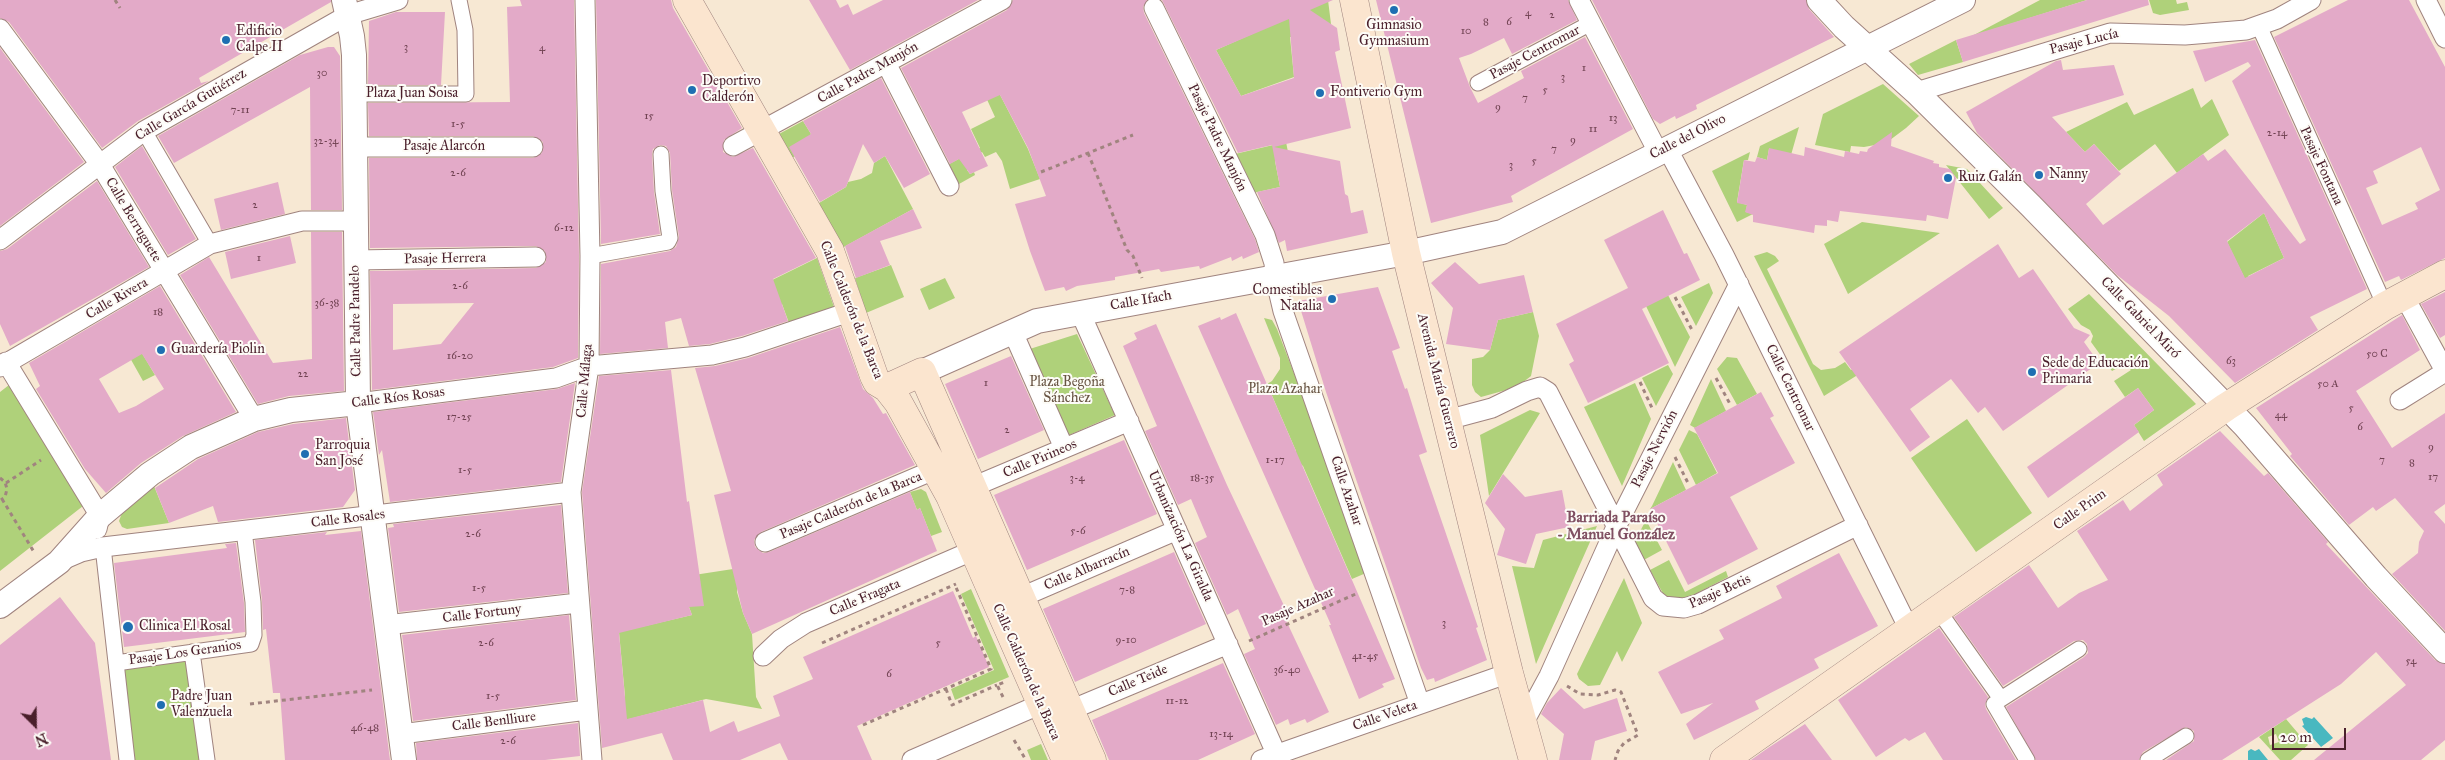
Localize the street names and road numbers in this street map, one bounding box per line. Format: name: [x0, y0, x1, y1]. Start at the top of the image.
street label: Pasaje Centromar: [1487, 22, 1583, 84]
street label: Pasaje Lucía: [2048, 25, 2120, 59]
street label: Calle Padre Manjón: [815, 38, 921, 108]
street label: Calle García Gutiérrez: [132, 65, 250, 145]
street label: Pasaje Padre Manjón: [1184, 81, 1250, 195]
street label: Plaza Juan Soisa: [366, 86, 458, 102]
street label: Calle del Olivo: [1647, 111, 1729, 163]
street label: Pasaje Fontana: [2295, 124, 2347, 208]
street label: Pasaje Alarcón: [403, 139, 485, 155]
street label: Calle Berruguete: [101, 175, 165, 265]
street label: Calle Calderón de la Barca: [816, 238, 886, 382]
street label: Pasaje Herrera: [404, 250, 486, 268]
street label: Calle Padre Pandelo: [347, 265, 365, 377]
street label: Calle Rivera: [83, 274, 151, 324]
street label: Calle Gabriel Miró: [2097, 274, 2183, 362]
street label: Calle Ifach: [1109, 287, 1173, 315]
street label: Avenida María Guerrero: [1413, 312, 1463, 450]
street label: Calle Centromar: [1762, 342, 1818, 434]
street label: Calle Málaga: [573, 343, 597, 419]
street label: Calle Ríos Rosas: [350, 384, 446, 412]
street label: Pasaje Nervión: [1628, 407, 1682, 491]
street label: Calle Pirineos: [1001, 436, 1079, 482]
street label: Calle Azahar: [1326, 454, 1366, 528]
street label: Pasaje Calderón de la Barca: [777, 468, 925, 544]
street label: Urbanización La Giralda: [1144, 468, 1216, 604]
street label: Calle Prim: [2050, 486, 2110, 534]
street label: Calle Rosales: [310, 506, 386, 532]
street label: Calle Albarracín: [1042, 543, 1132, 595]
street label: Pasaje Betis: [1686, 571, 1754, 613]
street label: Calle Fragata: [827, 576, 903, 620]
street label: Pasaje Azahar: [1259, 584, 1337, 630]
street label: Calle Fortuny: [442, 601, 522, 627]
street label: Calle Calderón de la Barca: [988, 601, 1064, 743]
street label: Pasaje Los Geranios: [128, 637, 242, 669]
street label: Calle Teide: [1106, 661, 1170, 701]
street label: Calle Veleta: [1351, 697, 1419, 735]
street label: Calle Benlliure: [451, 709, 537, 735]

